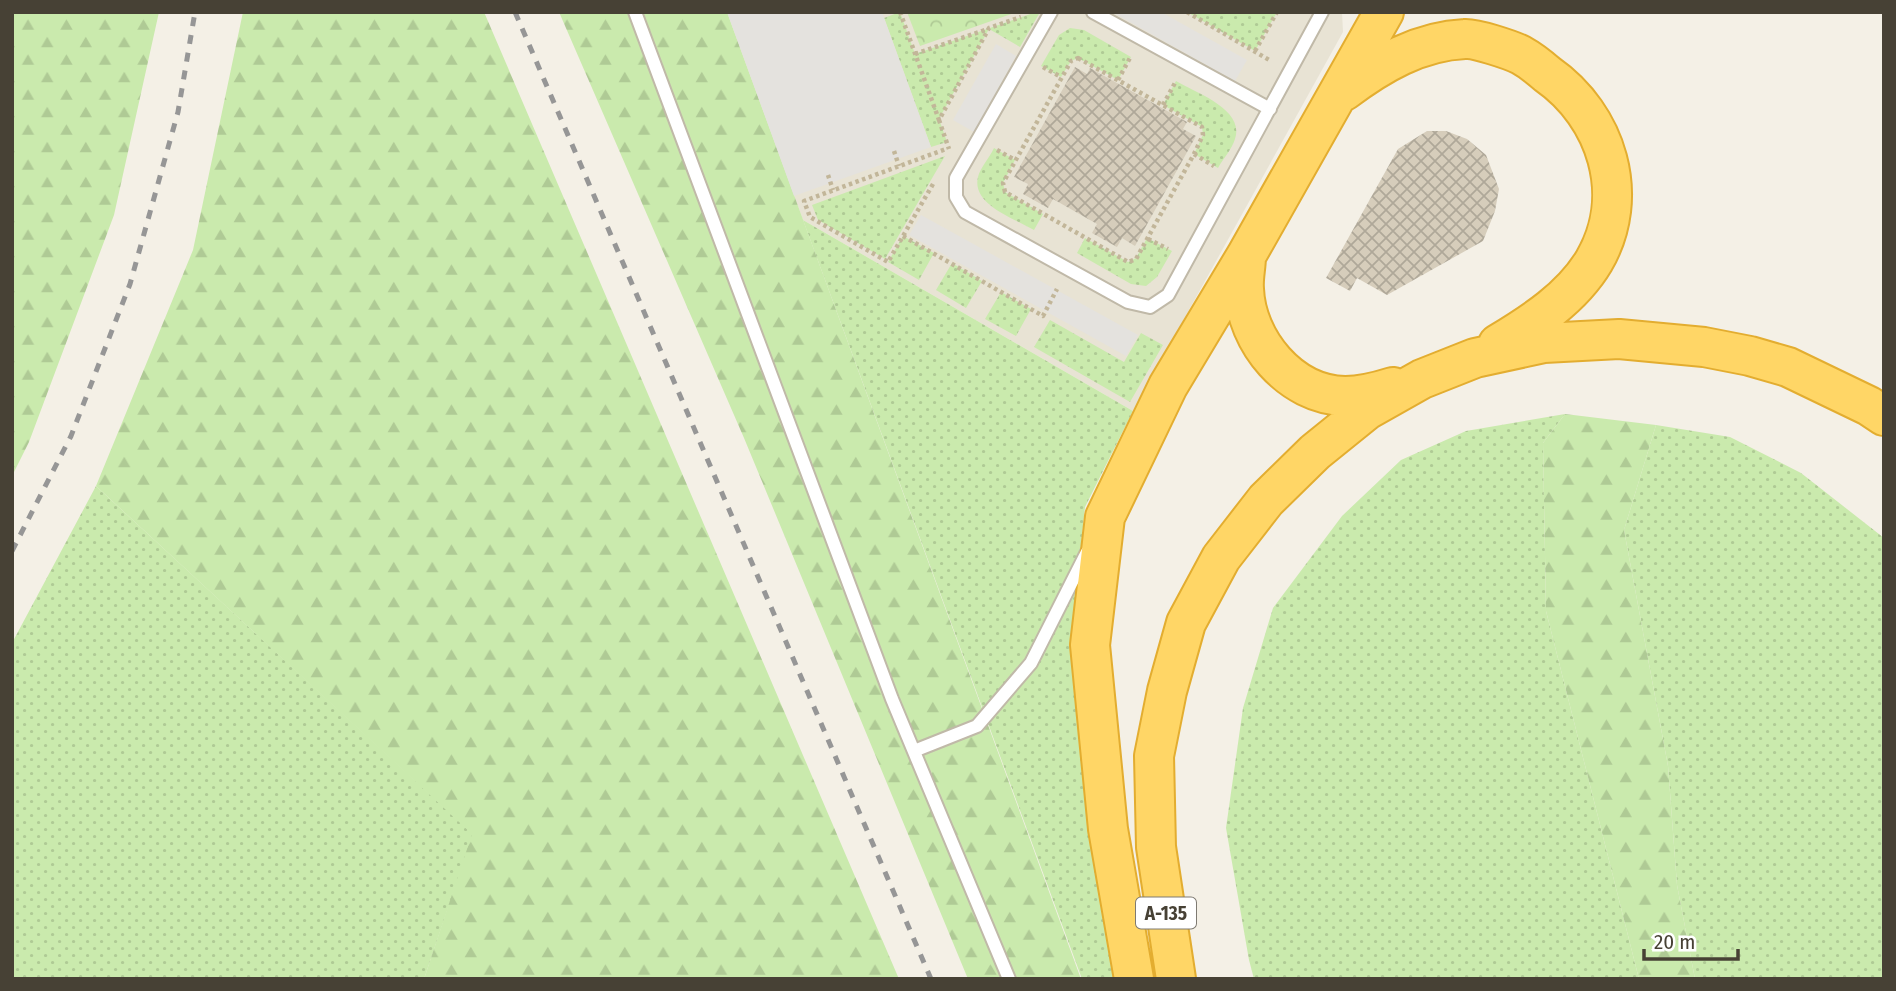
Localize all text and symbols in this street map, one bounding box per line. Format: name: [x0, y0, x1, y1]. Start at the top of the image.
road number: А-135: [1136, 897, 1196, 928]
scale bar: [1644, 918, 1738, 962]
text: 20 m: [1654, 929, 1695, 955]

